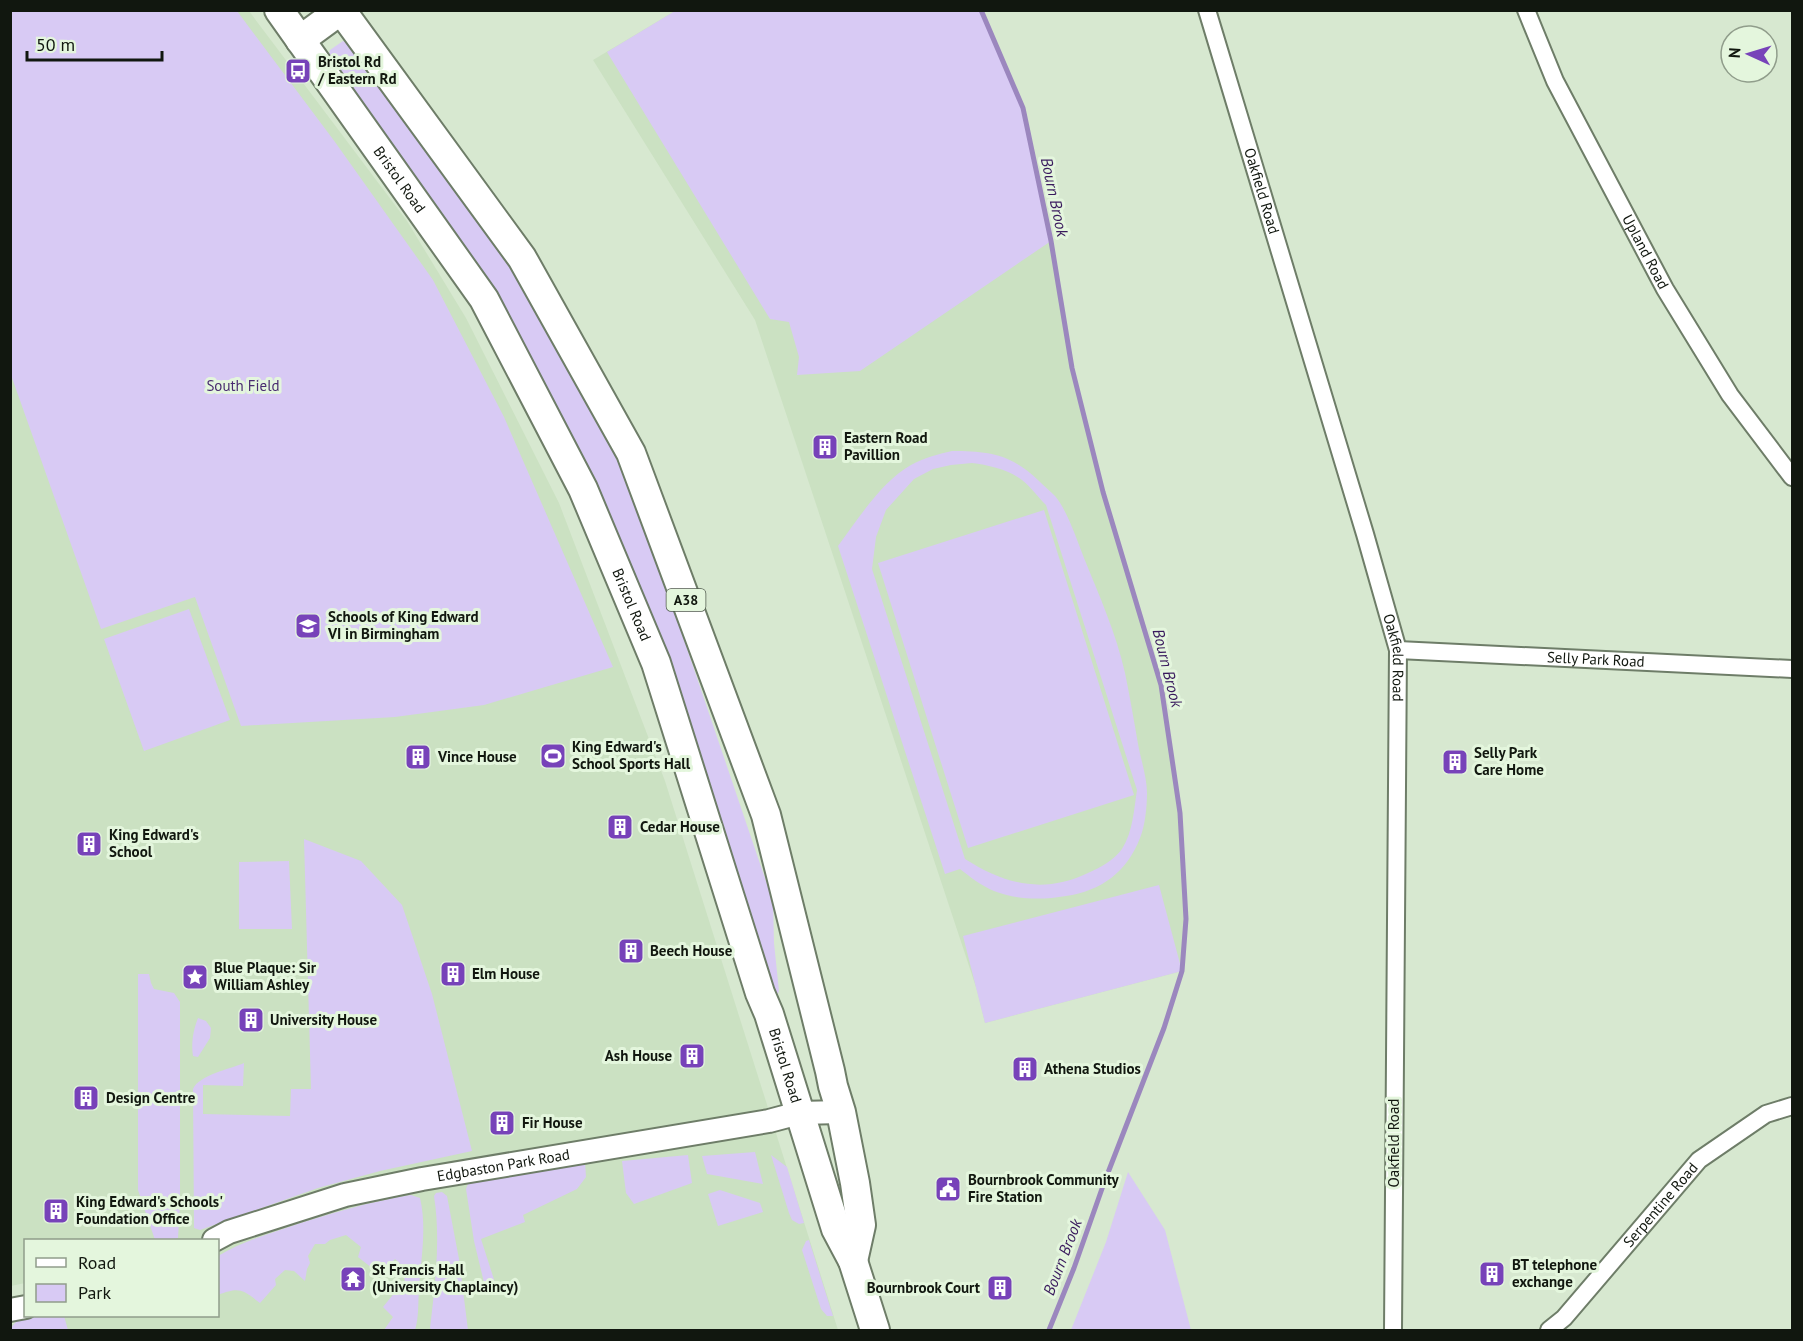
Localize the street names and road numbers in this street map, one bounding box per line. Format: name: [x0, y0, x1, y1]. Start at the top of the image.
street label: Bristol Road: [370, 142, 430, 216]
street label: Oakfield Road: [1240, 145, 1284, 236]
street label: Upland Road: [1618, 211, 1673, 292]
street label: Bristol Road: [608, 565, 656, 644]
road number: A38: [666, 589, 706, 611]
street label: Oakfield Road: [1379, 611, 1409, 702]
street label: Selly Park Road: [1546, 647, 1645, 671]
street label: Bristol Road: [765, 1026, 806, 1105]
street label: Oakfield Road: [1384, 1099, 1403, 1187]
street label: Edgbaston Park Road: [436, 1144, 571, 1185]
street label: Serpentine Road: [1619, 1158, 1702, 1251]

